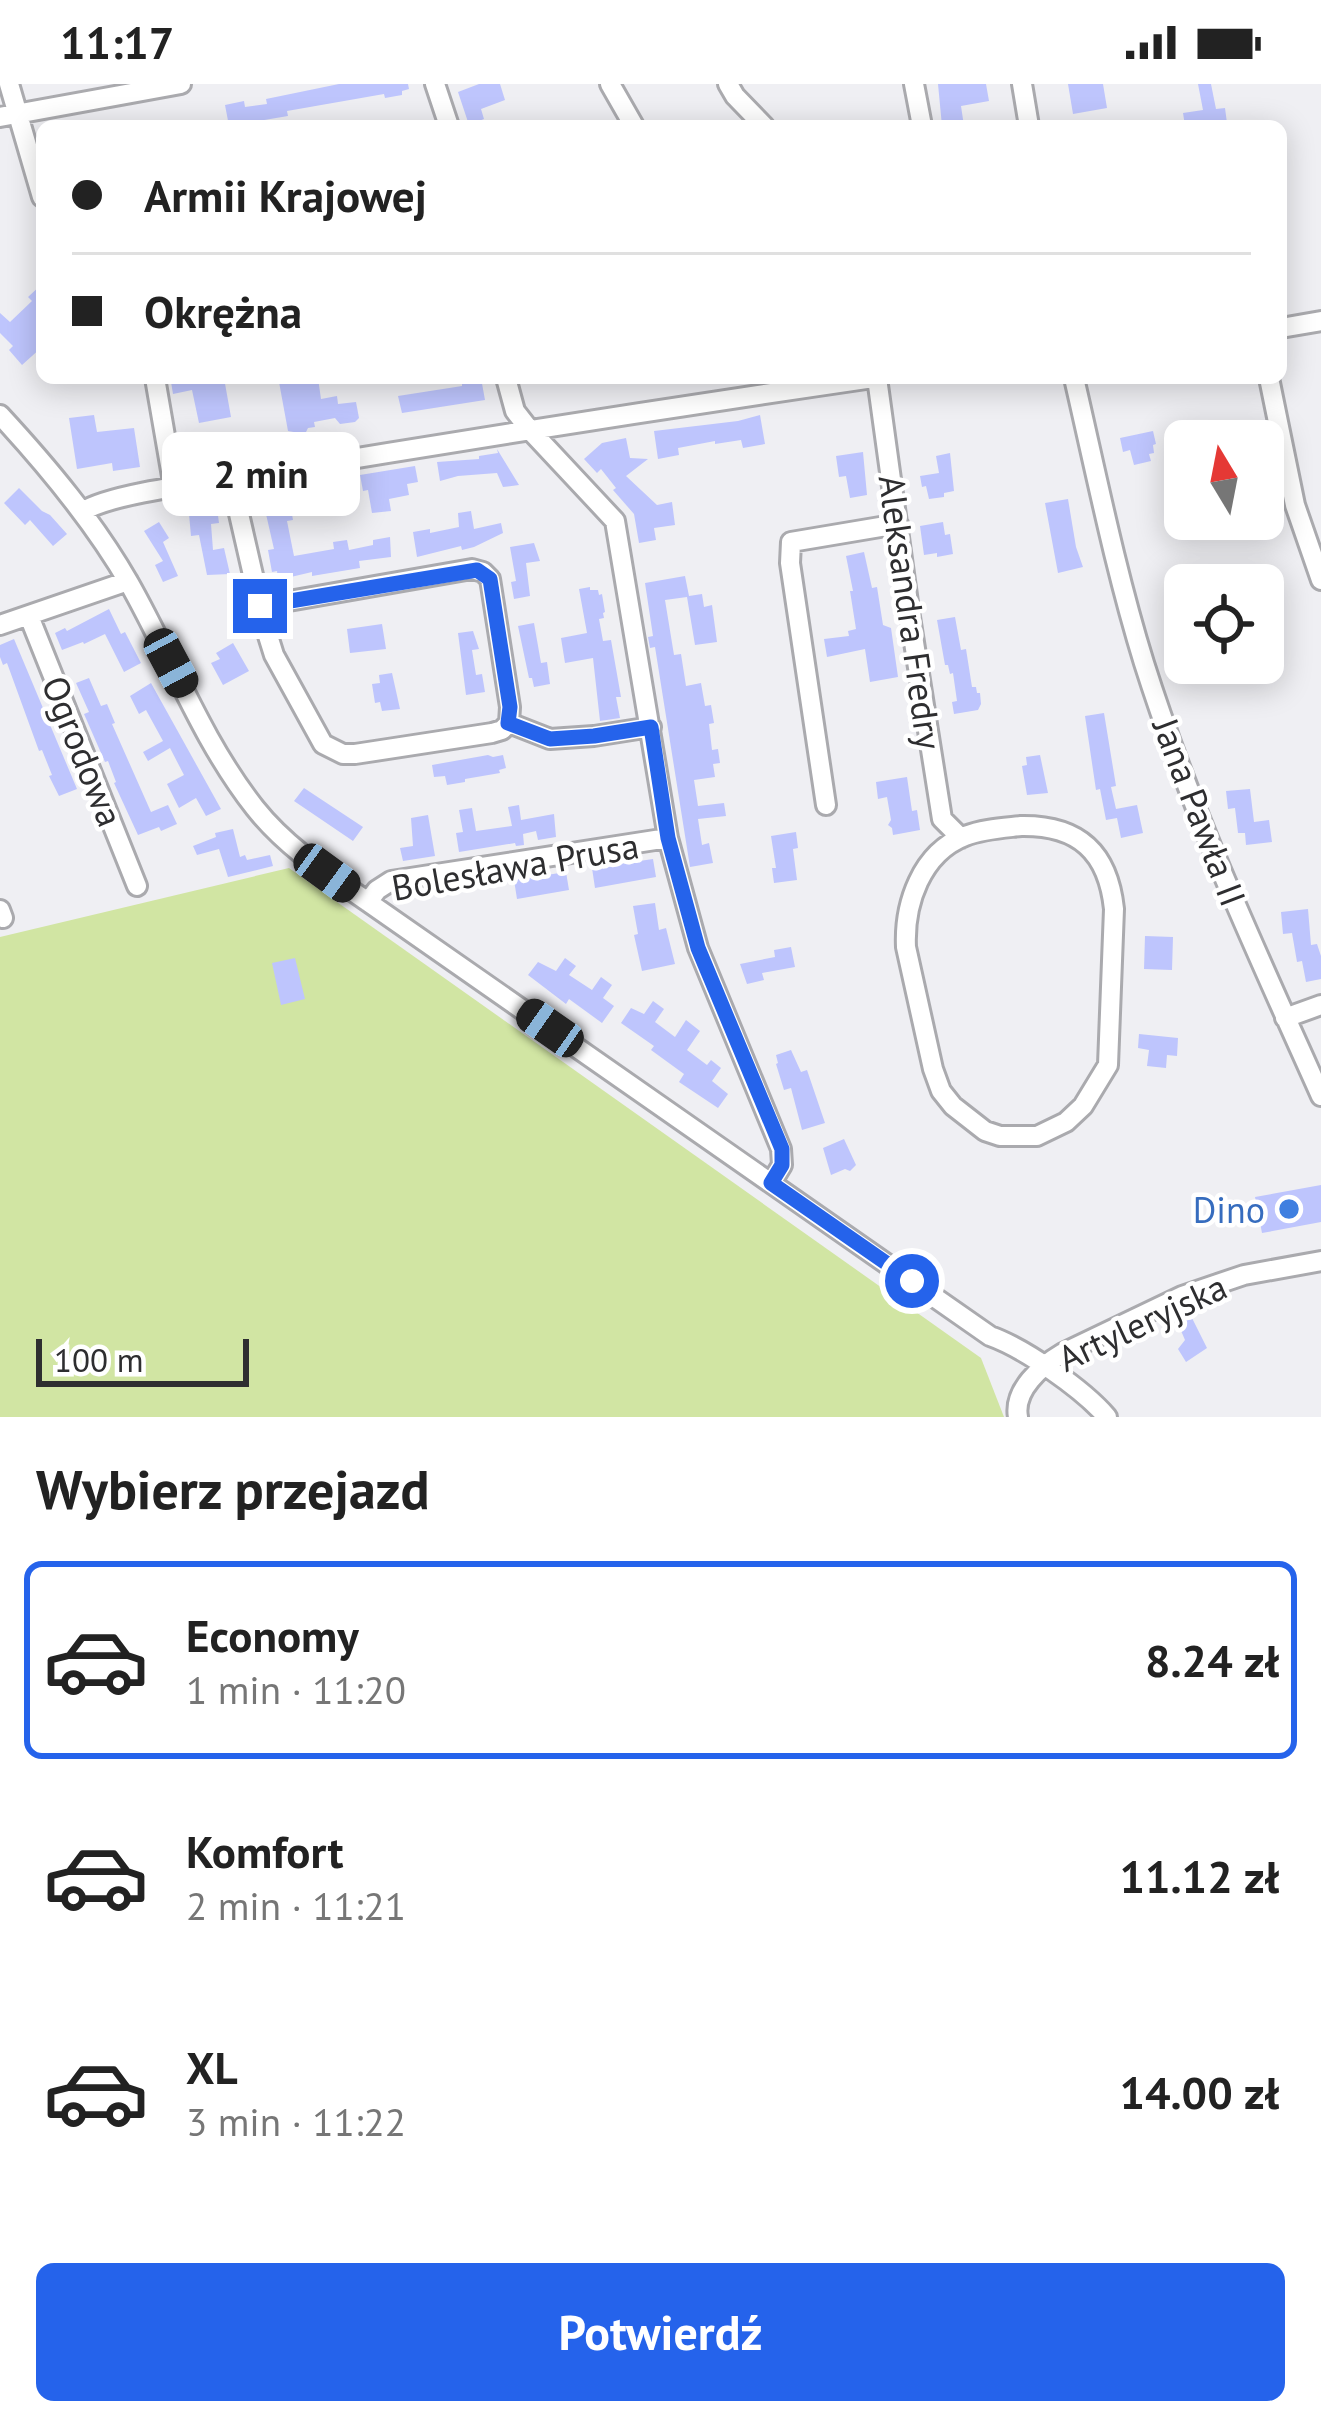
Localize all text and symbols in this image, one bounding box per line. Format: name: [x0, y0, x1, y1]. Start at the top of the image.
text: 11:17: [60, 13, 174, 71]
text: Armii Krajowej: [144, 166, 427, 224]
text: Okrężna: [144, 282, 302, 340]
north arrow: [1164, 420, 1284, 540]
map controls: [1164, 420, 1284, 684]
callout: 2 min: [161, 432, 359, 516]
text: 2 min: [213, 448, 309, 499]
street label: Aleksandra Fredry: [868, 472, 954, 752]
button: locate: [1164, 564, 1284, 684]
route end: [233, 579, 287, 633]
car: [138, 623, 204, 703]
street label: Ogrodowa: [32, 669, 134, 833]
street label: Jana Pawła II: [1142, 709, 1257, 913]
street label: Bolesława Prusa: [388, 821, 642, 911]
car: [287, 837, 367, 909]
car: [510, 993, 590, 1063]
place label: Dino: [1193, 1186, 1265, 1233]
marker: Dino: [1276, 1196, 1302, 1222]
route start: [885, 1254, 939, 1308]
street label: Artyleryjska: [1050, 1262, 1234, 1382]
scale bar: [36, 1333, 249, 1386]
text: 100 m: [54, 1338, 144, 1381]
text: Wybierz przejazd: [36, 1454, 430, 1524]
icon: car: [42, 1606, 150, 1714]
text: Economy: [186, 1606, 359, 1664]
text: 8.24 zł: [1145, 1631, 1279, 1689]
text: 1 min · 11:20: [186, 1664, 406, 1715]
icon: car: [42, 1822, 150, 1930]
text: Komfort: [186, 1822, 343, 1880]
text: 11.12 zł: [1120, 1847, 1279, 1905]
text: 2 min · 11:21: [186, 1880, 406, 1931]
icon: car: [42, 2038, 150, 2146]
text: XL: [186, 2038, 238, 2096]
text: 14.00 zł: [1120, 2063, 1279, 2121]
text: 3 min · 11:22: [186, 2096, 406, 2147]
button: Potwierdź: [36, 2263, 1285, 2401]

